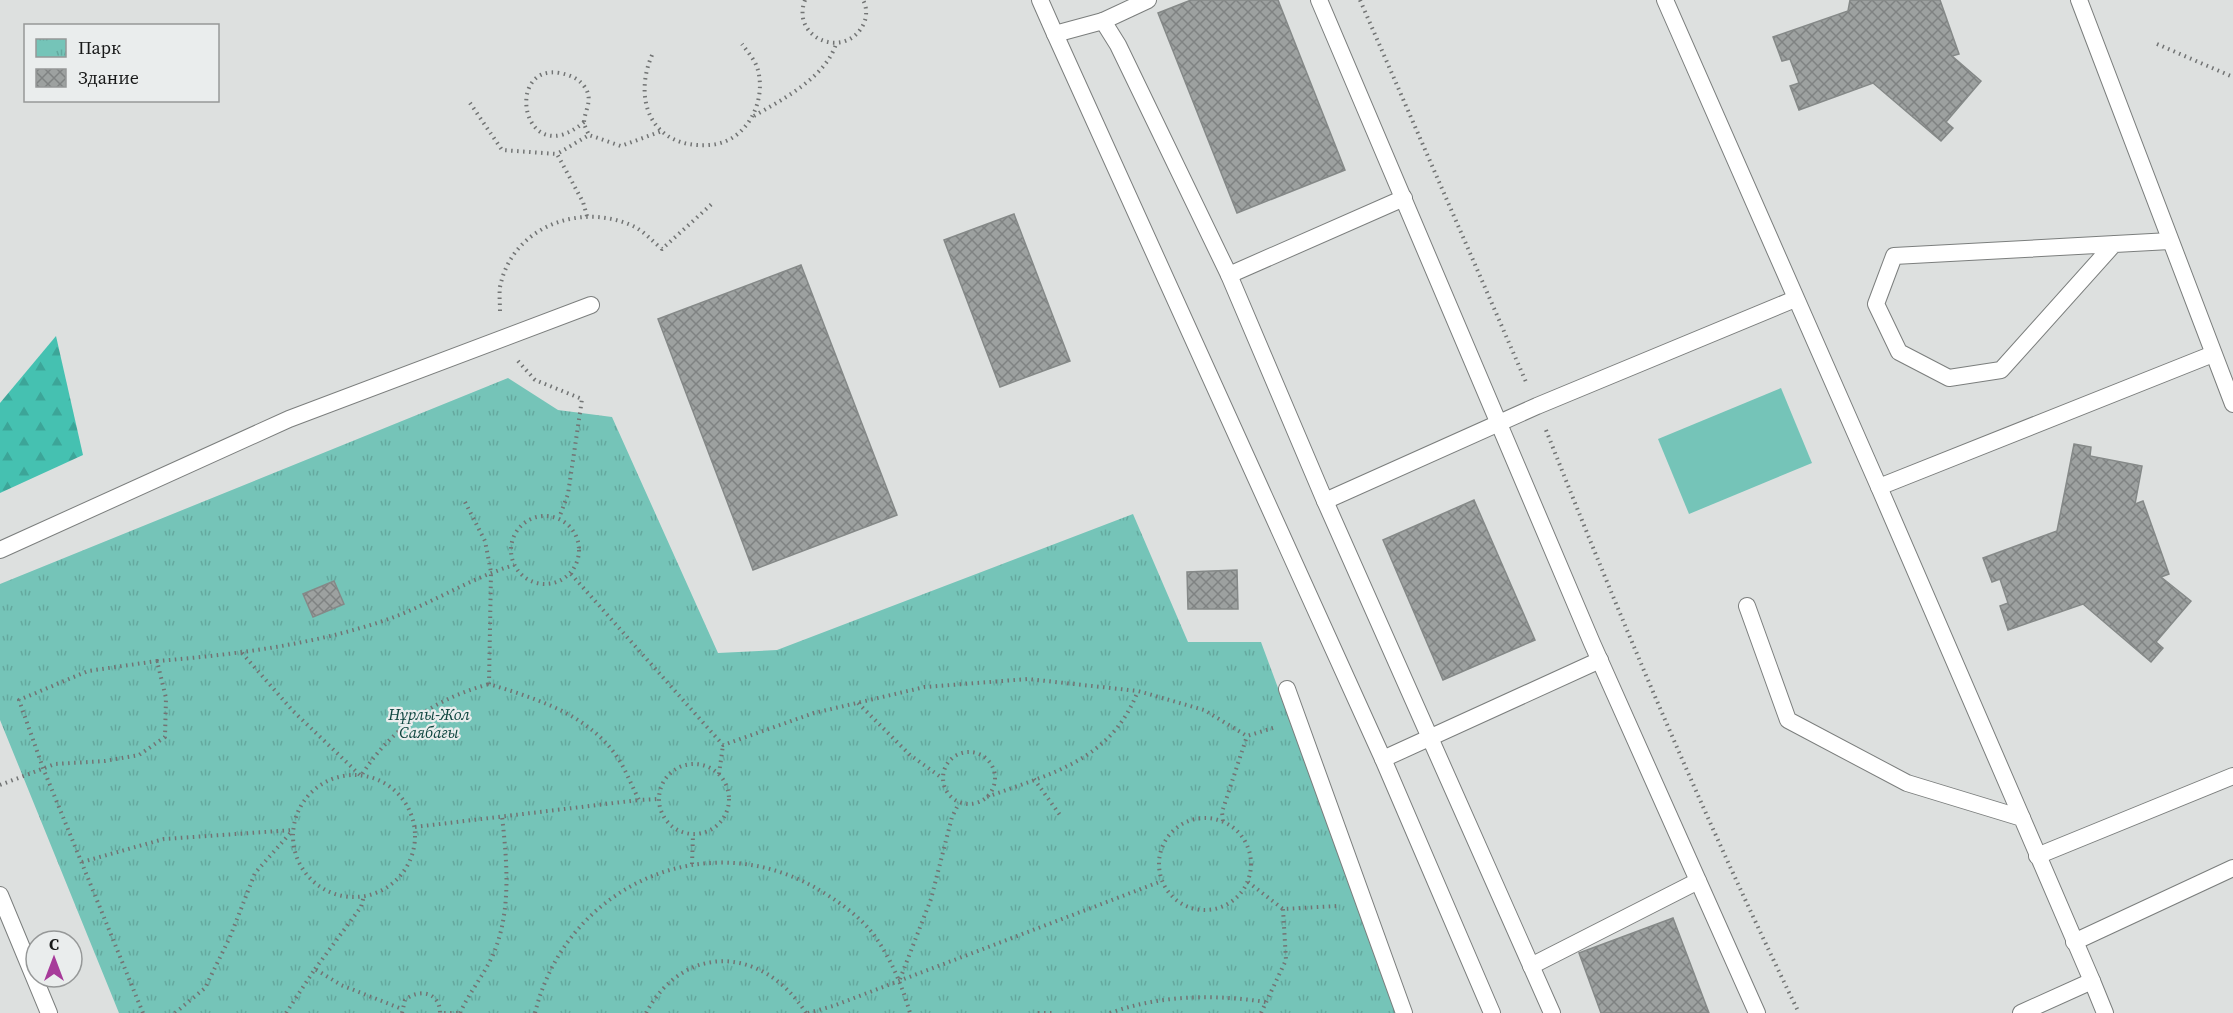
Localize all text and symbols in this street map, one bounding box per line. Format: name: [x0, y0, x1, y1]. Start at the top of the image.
legend: [24, 24, 219, 102]
text: Парк: [78, 35, 121, 60]
text: Здание: [78, 65, 139, 90]
park label: Нұрлы-Жол Саябағы: [387, 703, 470, 743]
north arrow: [24, 929, 84, 989]
text: С: [49, 933, 59, 955]

